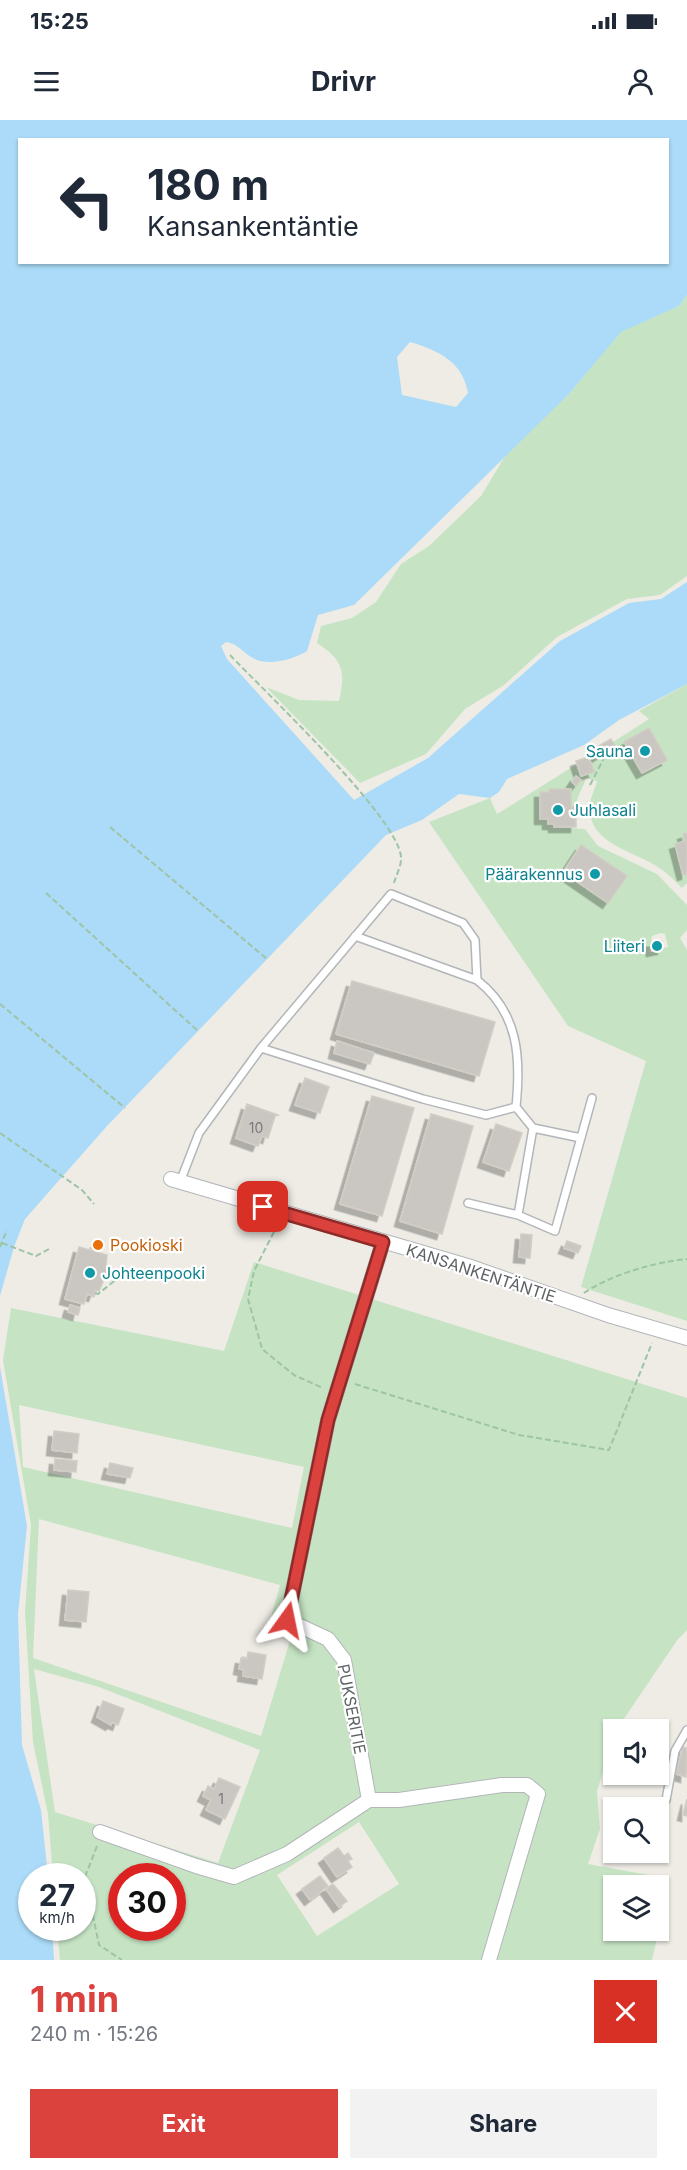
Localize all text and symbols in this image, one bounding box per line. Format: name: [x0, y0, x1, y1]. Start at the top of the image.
text: 15:25: [30, 8, 89, 34]
icon: menu: [30, 65, 63, 98]
text: Drivr: [311, 65, 376, 98]
icon: person: [624, 65, 657, 98]
text: 180 m: [147, 159, 269, 210]
icon: left: [48, 162, 126, 240]
text: Kansankentäntie: [147, 210, 359, 243]
place label: Sauna: [586, 741, 633, 761]
marker: Sauna: [638, 744, 652, 758]
place label: Juhlasali: [570, 800, 636, 820]
marker: Juhlasali: [551, 803, 565, 817]
place label: Päärakennus: [485, 864, 583, 884]
marker: Päärakennus: [588, 867, 602, 881]
place label: Liiteri: [604, 936, 645, 956]
marker: Liiteri: [650, 939, 664, 953]
house number: 10: [249, 1119, 263, 1136]
pin: [237, 1181, 288, 1232]
icon: arrive: [246, 1190, 279, 1223]
place label: Pookioski: [110, 1235, 183, 1255]
marker: Pookioski: [91, 1238, 105, 1252]
street label: KANSANKENTÄNTIE: [404, 1239, 558, 1307]
place label: Johteenpooki: [102, 1263, 205, 1283]
marker: Johteenpooki: [83, 1266, 97, 1280]
position arrow: [255, 1588, 319, 1652]
street label: PUKSERITIE: [333, 1662, 371, 1756]
map controls: [603, 1719, 669, 1941]
button: sound: [603, 1719, 669, 1785]
house number: 1: [218, 1790, 224, 1807]
button: search: [603, 1797, 669, 1863]
speed limit sign: 30: [108, 1863, 186, 1941]
button: layers: [603, 1875, 669, 1941]
text: 27: [39, 1877, 75, 1913]
text: km/h: [39, 1908, 75, 1927]
text: 1 min: [30, 1977, 119, 2021]
button: close: [594, 1980, 657, 2043]
text: 240 m · 15:26: [30, 2022, 158, 2046]
button: Exit: [30, 2089, 338, 2158]
button: Share: [350, 2089, 657, 2158]

